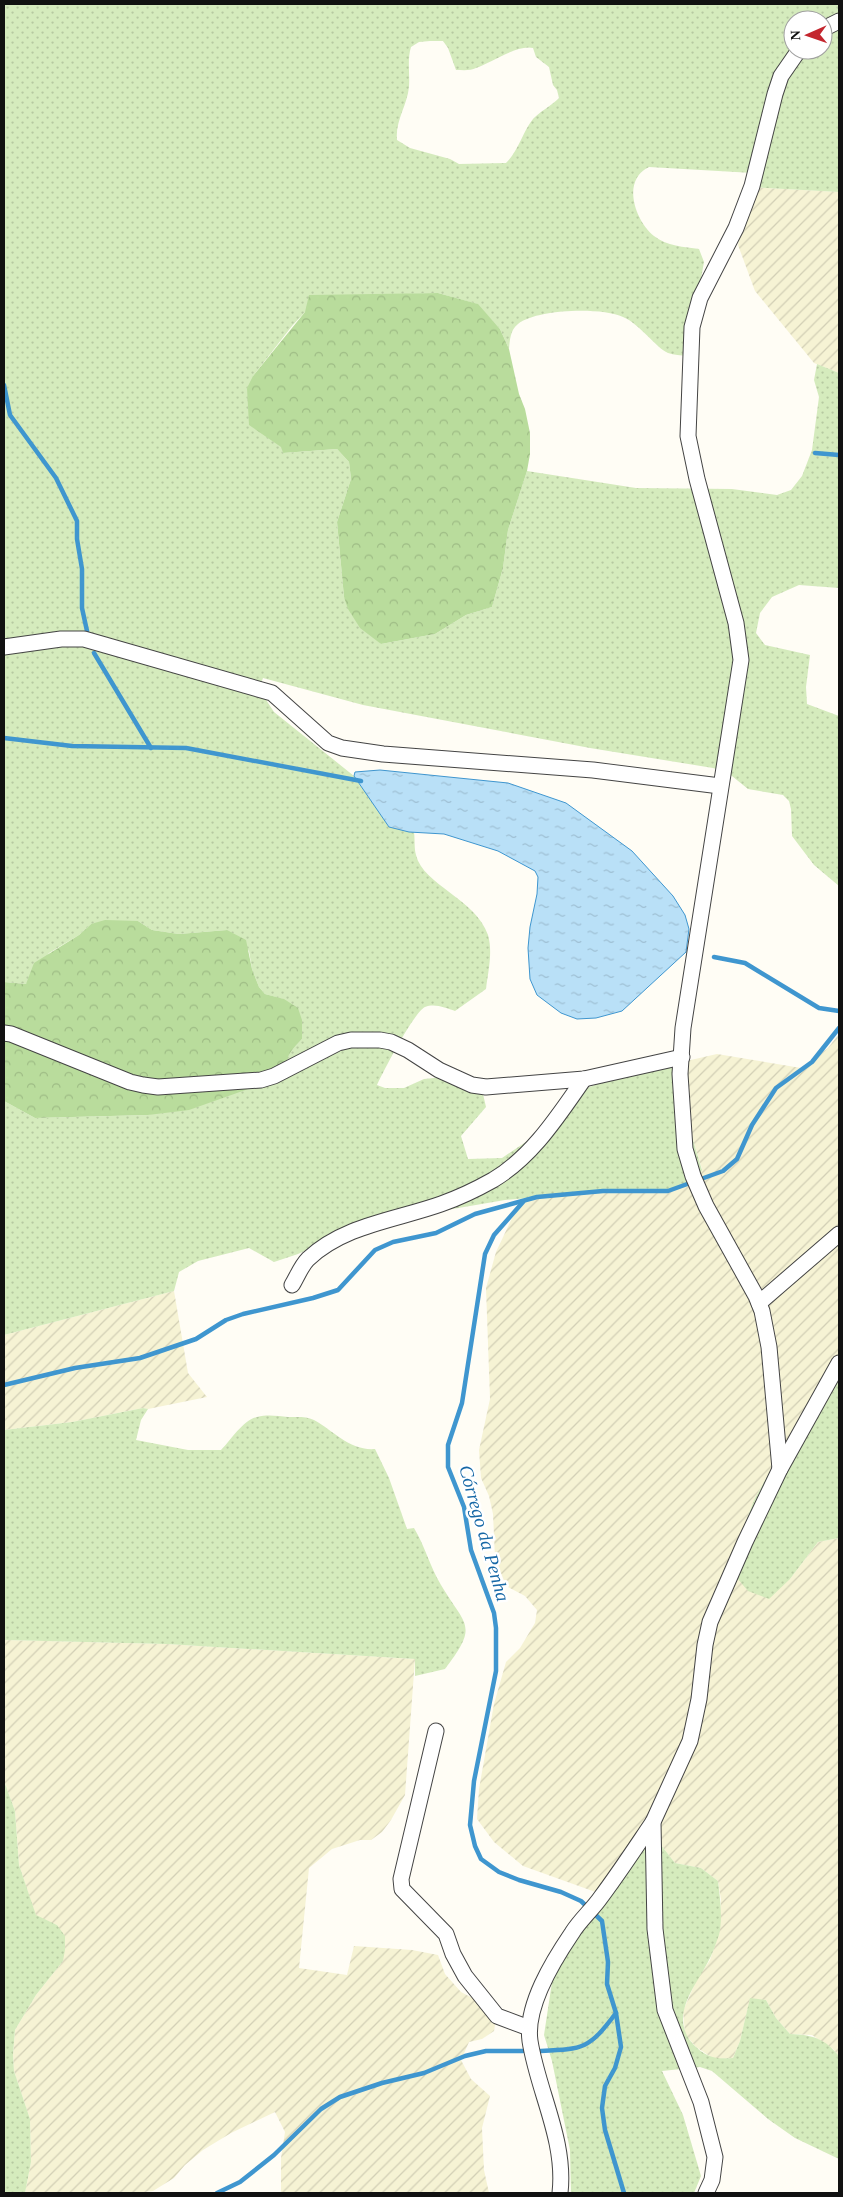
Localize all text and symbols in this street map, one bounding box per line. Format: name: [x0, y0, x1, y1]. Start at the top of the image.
north arrow: [783, 10, 833, 60]
text: N: [788, 30, 803, 41]
water label: Córrego da Penha: [455, 1463, 514, 1604]

